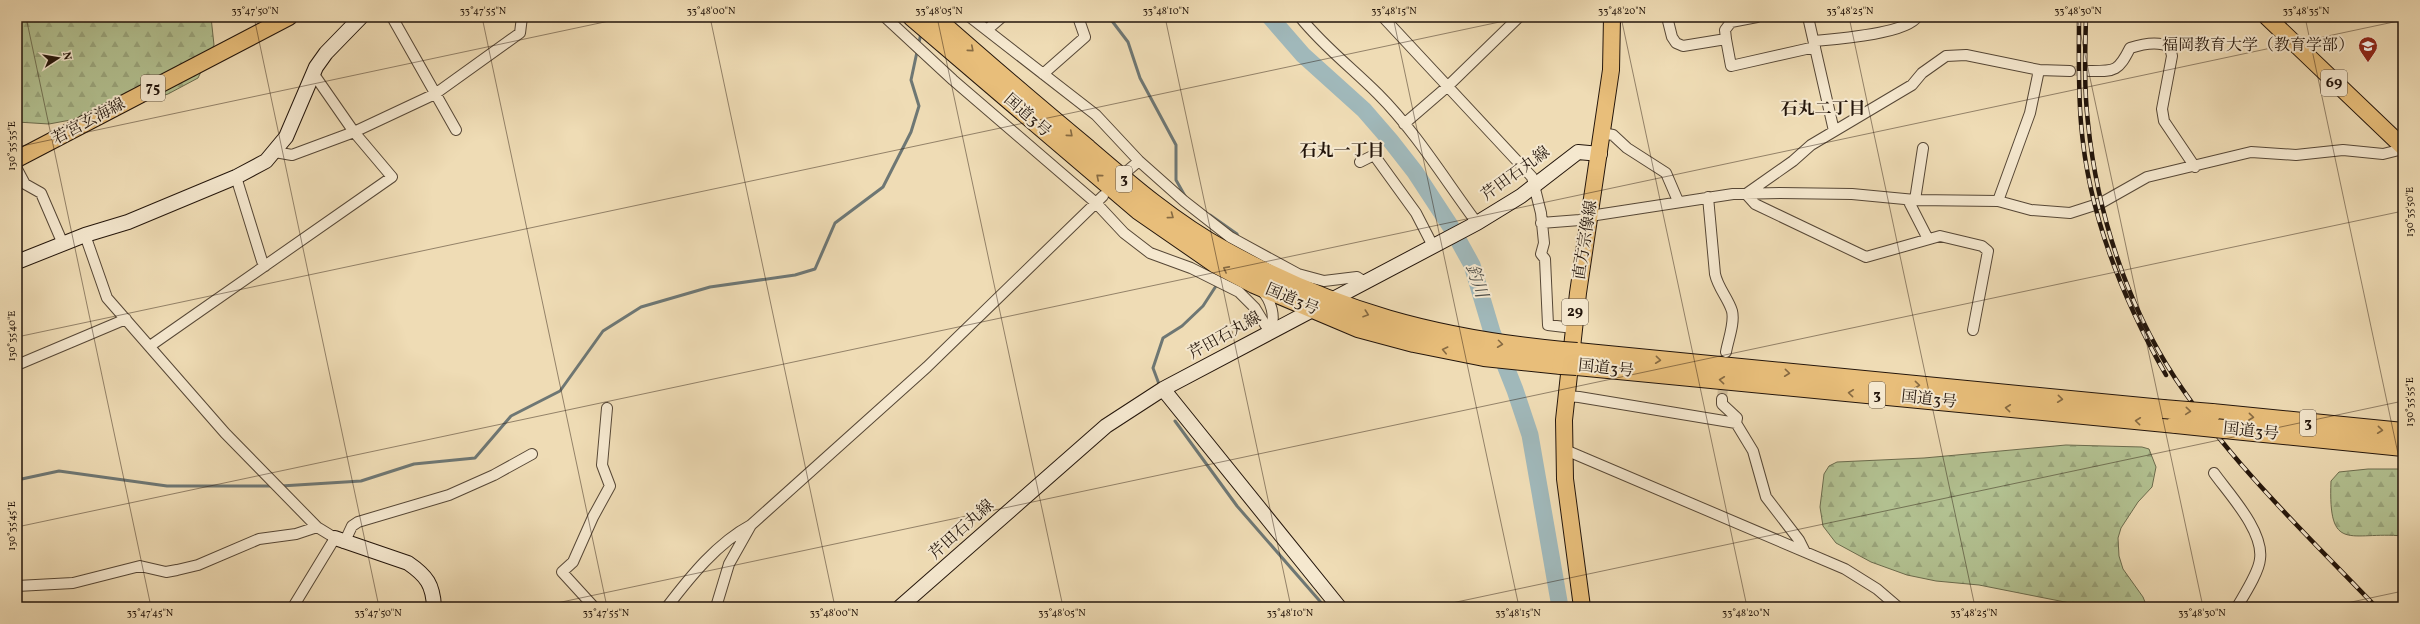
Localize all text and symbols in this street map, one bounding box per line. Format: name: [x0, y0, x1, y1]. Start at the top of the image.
text: 33°47'50"N: [231, 4, 279, 18]
text: 33°47'55"N: [460, 4, 507, 18]
text: 33°48'00"N: [687, 4, 736, 18]
text: 33°48'05"N: [915, 4, 963, 18]
text: 33°48'10"N: [1143, 4, 1190, 18]
text: 33°48'15"N: [1371, 4, 1417, 18]
text: 33°48'20"N: [1598, 4, 1646, 18]
text: 33°48'25"N: [1827, 4, 1874, 18]
text: 33°48'30"N: [2054, 4, 2102, 18]
text: 33°48'35"N: [2283, 4, 2330, 18]
place label: 福岡教育大学（教育学部）: [2162, 35, 2354, 57]
school or university icon: 福岡教育大学（教育学部）: [2357, 35, 2379, 63]
north arrow: [38, 38, 78, 78]
one-way arrow: [967, 45, 974, 52]
text: N: [58, 51, 74, 62]
road number: 69: [2321, 70, 2347, 96]
road number: 75: [141, 75, 165, 101]
street label: 国道3号: [999, 89, 1055, 143]
street label: 若宮玄海線: [49, 94, 129, 150]
district label: 石丸二丁目: [1781, 98, 1866, 121]
text: 130°35'35"E: [5, 121, 19, 171]
one-way arrow: [1066, 129, 1073, 136]
district label: 石丸一丁目: [1300, 140, 1385, 163]
street label: 芹田石丸線: [1477, 142, 1555, 206]
road number: 3: [1116, 166, 1132, 192]
one-way arrow: [1096, 174, 1103, 181]
text: 130°35'50"E: [2403, 187, 2417, 237]
street label: 直方宗像線: [1569, 199, 1603, 281]
one-way arrow: [1167, 211, 1174, 219]
water label: 釣川: [1460, 261, 1493, 303]
one-way arrow: [1223, 267, 1231, 274]
street label: 国道3号: [1262, 279, 1322, 321]
road number: 29: [1562, 299, 1588, 325]
street label: 芹田石丸線: [1185, 307, 1265, 365]
one-way arrow: [1362, 309, 1369, 318]
text: 130°35'40"E: [5, 311, 19, 361]
one-way arrow: [1497, 339, 1503, 348]
one-way arrow: [1442, 347, 1449, 355]
street label: 国道3号: [1577, 355, 1635, 383]
one-way arrow: [1655, 355, 1661, 364]
one-way arrow: [1784, 368, 1790, 377]
one-way arrow: [1718, 376, 1725, 385]
text: 130°35'55"E: [2403, 377, 2417, 427]
one-way arrow: [1914, 381, 1920, 390]
road number: 3: [1869, 382, 1885, 408]
street label: 国道3号: [1900, 386, 1958, 414]
one-way arrow: [1848, 389, 1854, 398]
one-way arrow: [2057, 394, 2063, 403]
one-way arrow: [2005, 404, 2011, 413]
one-way arrow: [2185, 406, 2191, 415]
road number: 3: [2300, 410, 2316, 436]
one-way arrow: [2248, 412, 2254, 421]
one-way arrow: [2135, 416, 2141, 425]
street label: 国道3号: [2222, 418, 2280, 446]
one-way arrow: [2377, 425, 2383, 434]
street label: 芹田石丸線: [925, 495, 999, 565]
text: 130°35'45"E: [5, 501, 19, 551]
text: 33°47'45"N: [127, 606, 174, 620]
text: 33°47'50"N: [354, 606, 402, 620]
text: 33°47'55"N: [583, 606, 630, 620]
text: 33°48'00"N: [810, 606, 859, 620]
text: 33°48'05"N: [1038, 606, 1086, 620]
text: 33°48'10"N: [1267, 606, 1314, 620]
text: 33°48'15"N: [1495, 606, 1541, 620]
text: 33°48'20"N: [1722, 606, 1770, 620]
text: 33°48'25"N: [1951, 606, 1998, 620]
text: 33°48'30"N: [2178, 606, 2226, 620]

